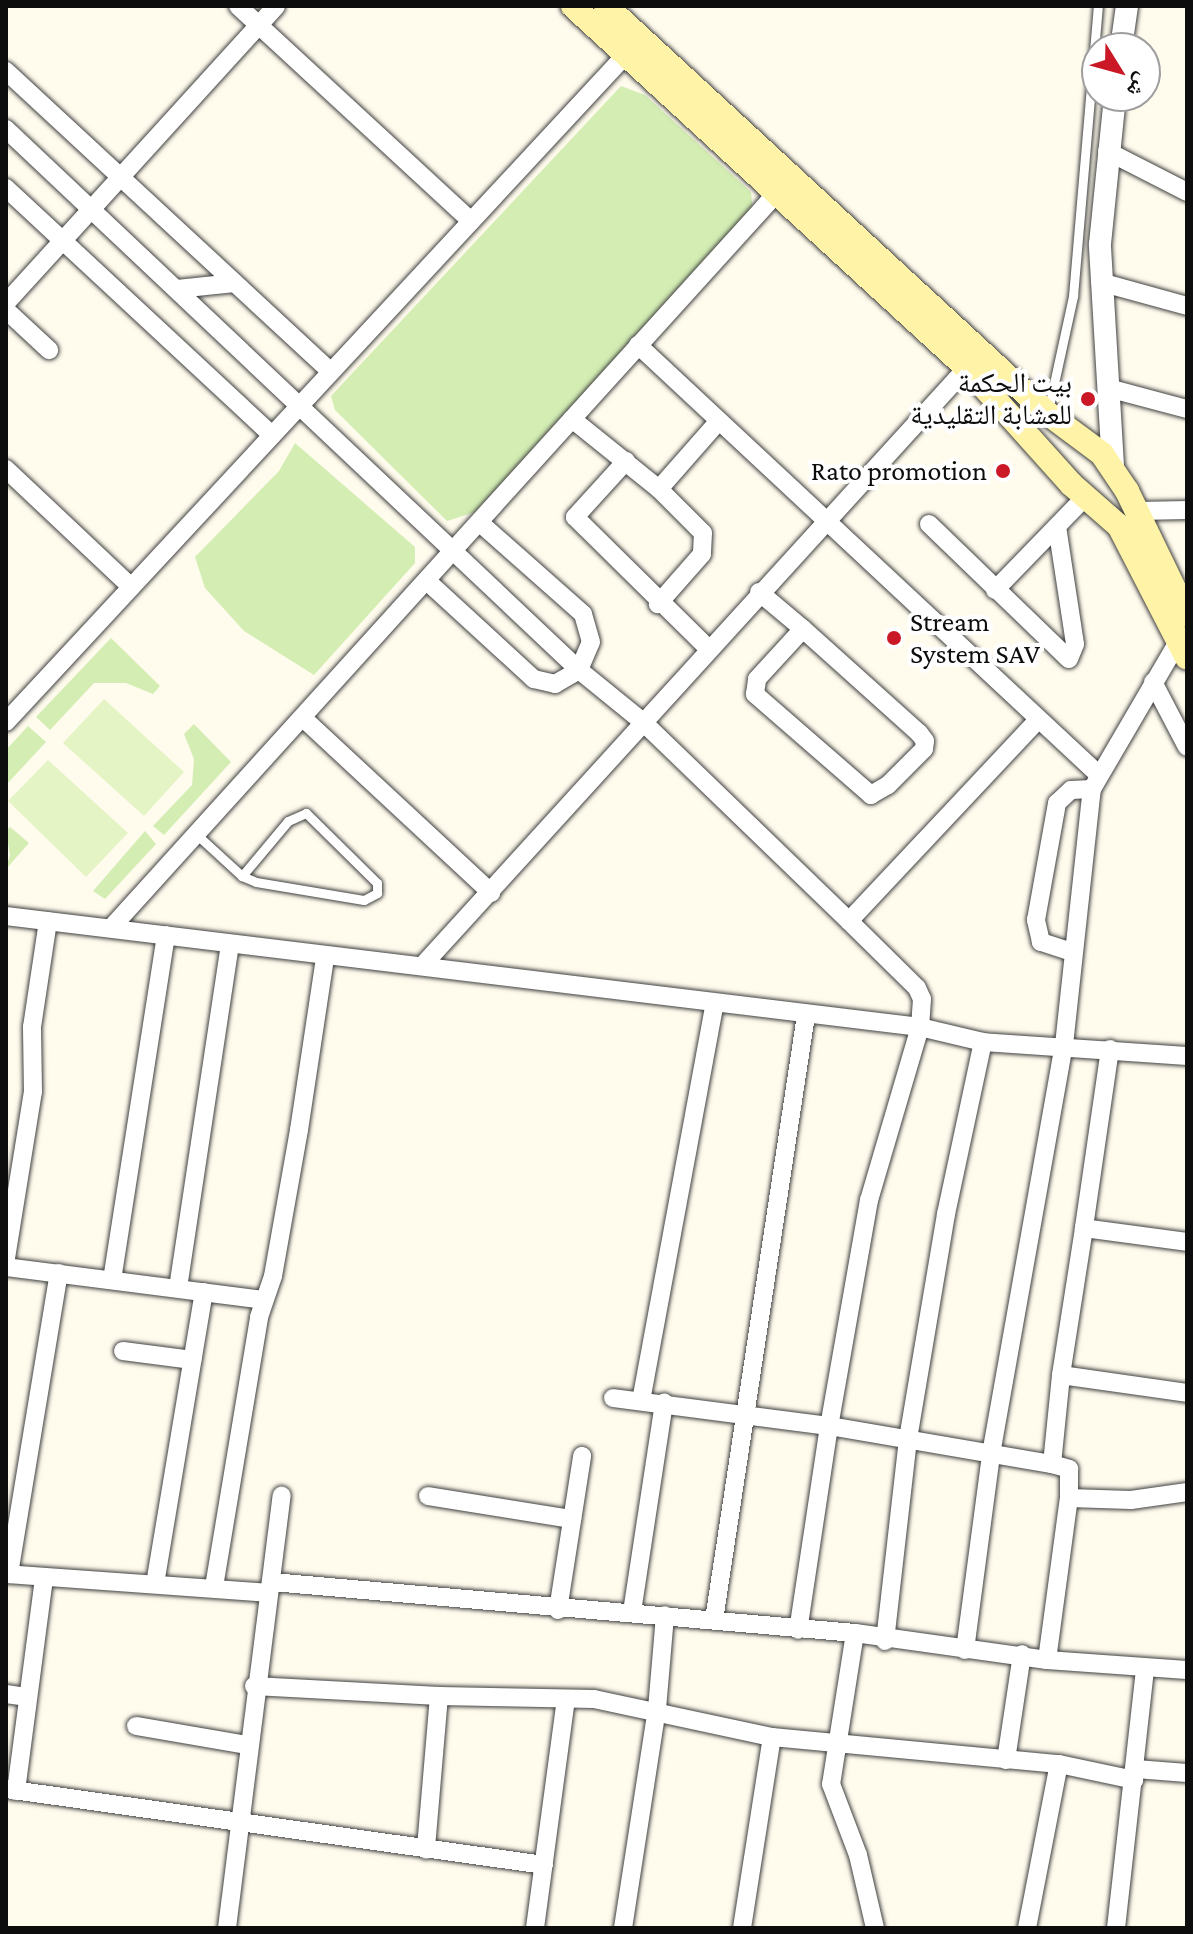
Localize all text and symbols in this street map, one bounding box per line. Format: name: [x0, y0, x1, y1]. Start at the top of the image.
north arrow: [1081, 32, 1161, 112]
text: ش: [1122, 69, 1156, 102]
place label: بيت الحكمة للعشابة التقليدية: [910, 366, 1072, 432]
marker: بيت الحكمة للعشابة التقليدية: [1079, 390, 1097, 408]
place label: Rato promotion: [811, 454, 987, 488]
marker: Rato promotion: [994, 462, 1012, 480]
place label: Stream System SAV: [910, 605, 1040, 671]
marker: Stream System SAV: [885, 629, 903, 647]

